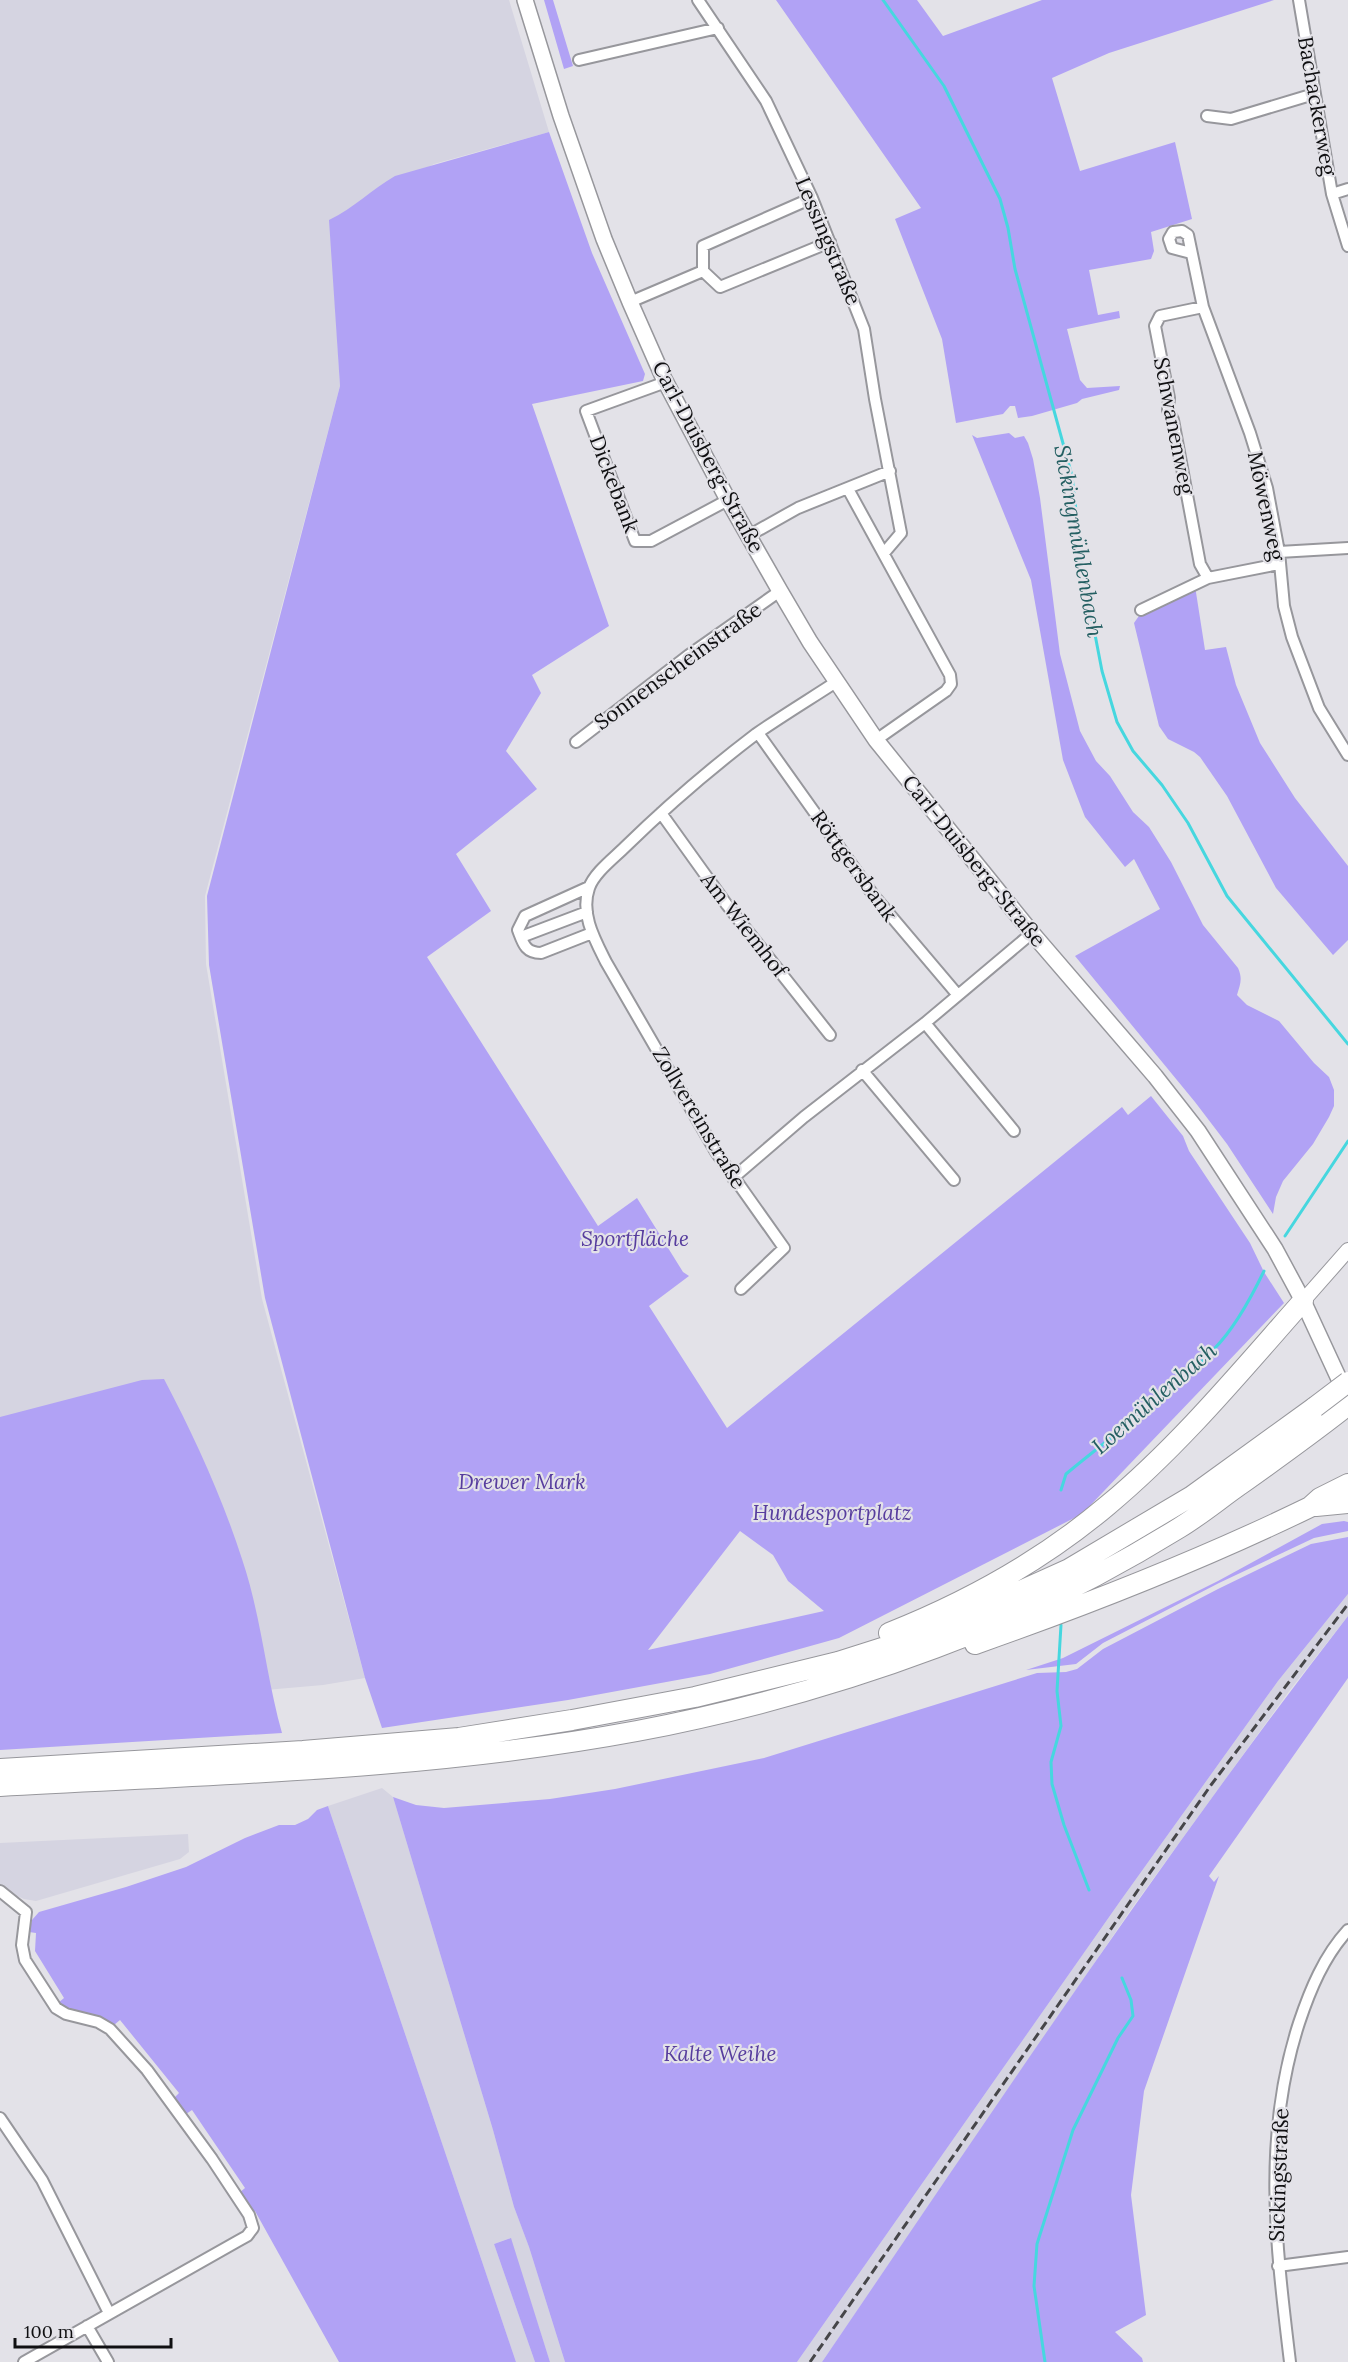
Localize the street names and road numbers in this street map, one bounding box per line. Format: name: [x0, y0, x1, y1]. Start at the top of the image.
street label: Bachackerweg: [1292, 34, 1343, 178]
street label: Lessingstraße: [789, 173, 868, 309]
street label: Schwanenweg: [1148, 355, 1201, 497]
street label: Carl-Duisberg-Straße: [646, 356, 770, 557]
street label: Dickebank: [584, 431, 646, 537]
street label: Möwenweg: [1242, 449, 1291, 563]
street label: Sonnenscheinstraße: [589, 596, 767, 735]
street label: Carl-Duisberg-Straße: [897, 769, 1052, 952]
street label: Röttgersbank: [805, 805, 904, 927]
street label: Am Wiemhof: [694, 866, 795, 984]
street label: Zollvereinstraße: [646, 1042, 752, 1194]
street label: Sickingstraße: [1263, 2108, 1294, 2242]

